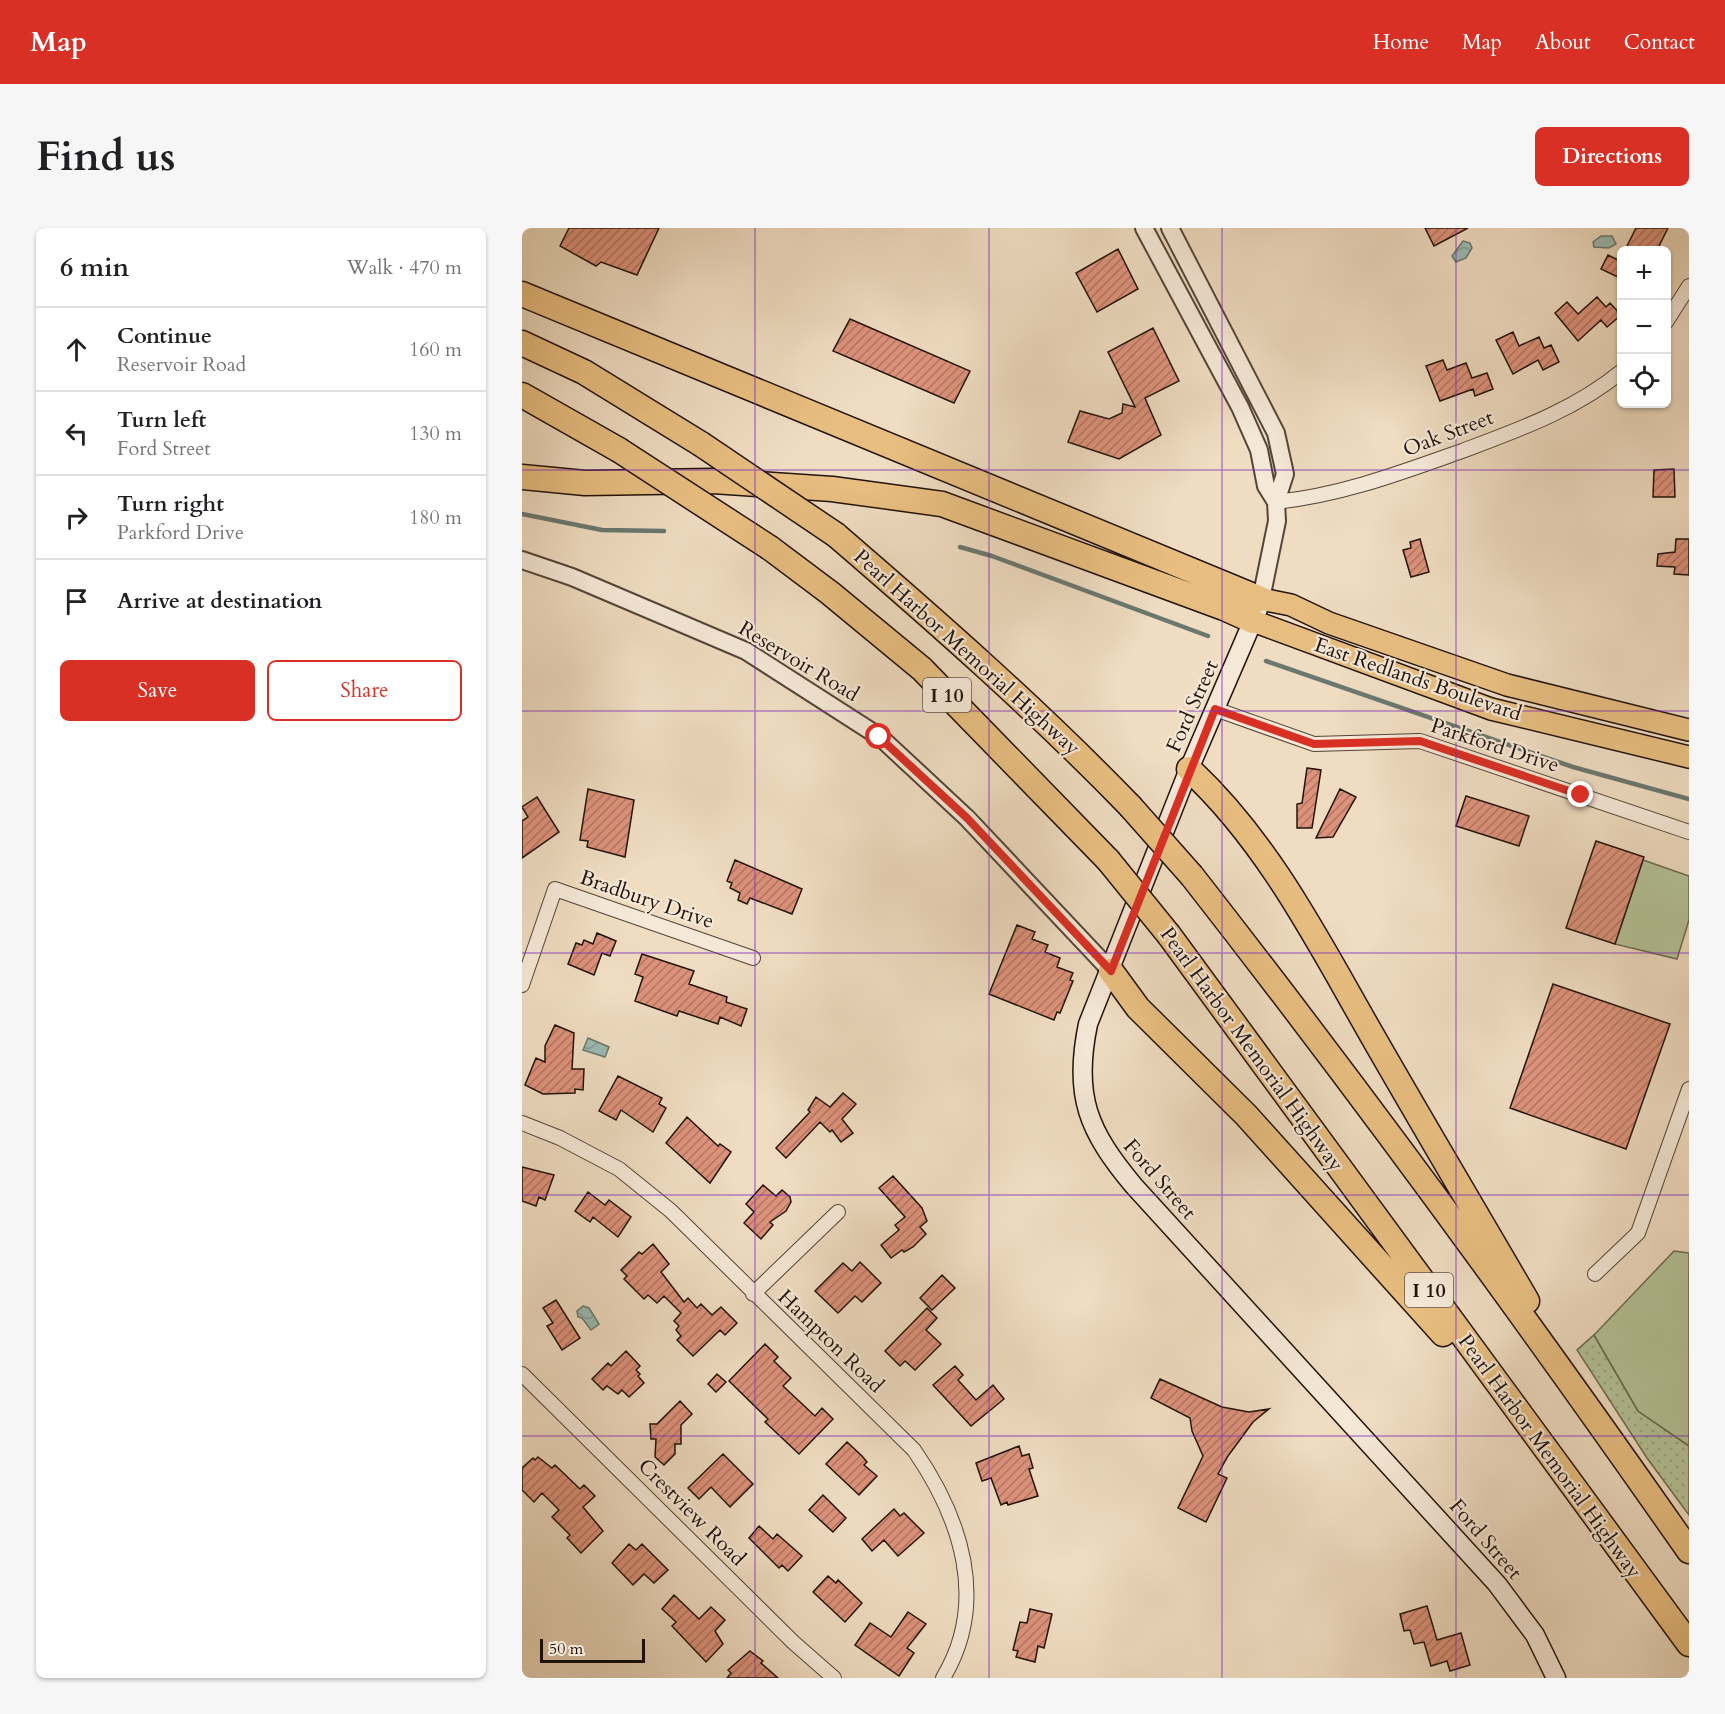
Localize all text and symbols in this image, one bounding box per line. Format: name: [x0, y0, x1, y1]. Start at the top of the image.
text: Map: [30, 23, 87, 61]
text: Home: [1373, 28, 1429, 57]
text: Map: [1462, 28, 1502, 57]
text: About: [1535, 28, 1591, 57]
text: Contact: [1624, 28, 1695, 57]
button: Directions: [1535, 127, 1689, 186]
text: Find us: [36, 128, 176, 185]
map controls: [1617, 246, 1671, 408]
button: +: [1617, 246, 1671, 300]
text: 6 min: [60, 250, 129, 285]
text: Walk · 470 m: [347, 254, 462, 281]
button: −: [1617, 300, 1671, 354]
text: Continue: [117, 321, 212, 351]
icon: ahead: [60, 333, 93, 366]
text: 160 m: [409, 336, 462, 363]
text: Reservoir Road: [117, 351, 246, 378]
button: locate: [1617, 354, 1671, 408]
street label: Oak Street: [1399, 403, 1498, 464]
text: Turn left: [117, 405, 206, 435]
icon: left: [60, 417, 93, 450]
text: 130 m: [409, 420, 462, 447]
text: Ford Street: [117, 435, 211, 462]
text: Turn right: [117, 489, 224, 519]
icon: right: [60, 501, 93, 534]
text: 180 m: [409, 504, 462, 531]
text: Parkford Drive: [117, 519, 244, 546]
street label: Pearl Harbor Memorial Highway: [847, 543, 1086, 762]
icon: arrive: [60, 585, 93, 618]
text: Arrive at destination: [117, 586, 322, 616]
street label: Reservoir Road: [733, 614, 864, 709]
street label: East Redlands Boulevard: [1310, 630, 1525, 729]
street label: Ford Street: [1159, 655, 1226, 757]
button: Save: [60, 660, 255, 721]
button: Share: [267, 660, 462, 721]
road number: I 10: [923, 678, 971, 712]
street label: Parkford Drive: [1427, 711, 1563, 780]
route start: [865, 723, 891, 749]
route end: [1567, 781, 1593, 807]
street label: Bradbury Drive: [576, 863, 718, 936]
street label: Pearl Harbor Memorial Highway: [1153, 921, 1350, 1177]
street label: Ford Street: [1116, 1133, 1203, 1226]
road number: I 10: [1405, 1273, 1453, 1307]
street label: Hampton Road: [771, 1283, 890, 1399]
street label: Pearl Harbor Memorial Highway: [1451, 1328, 1648, 1584]
street label: Crestview Road: [631, 1452, 752, 1573]
street label: Ford Street: [1442, 1493, 1529, 1586]
scale bar: [540, 1636, 645, 1664]
text: 50 m: [549, 1638, 583, 1660]

